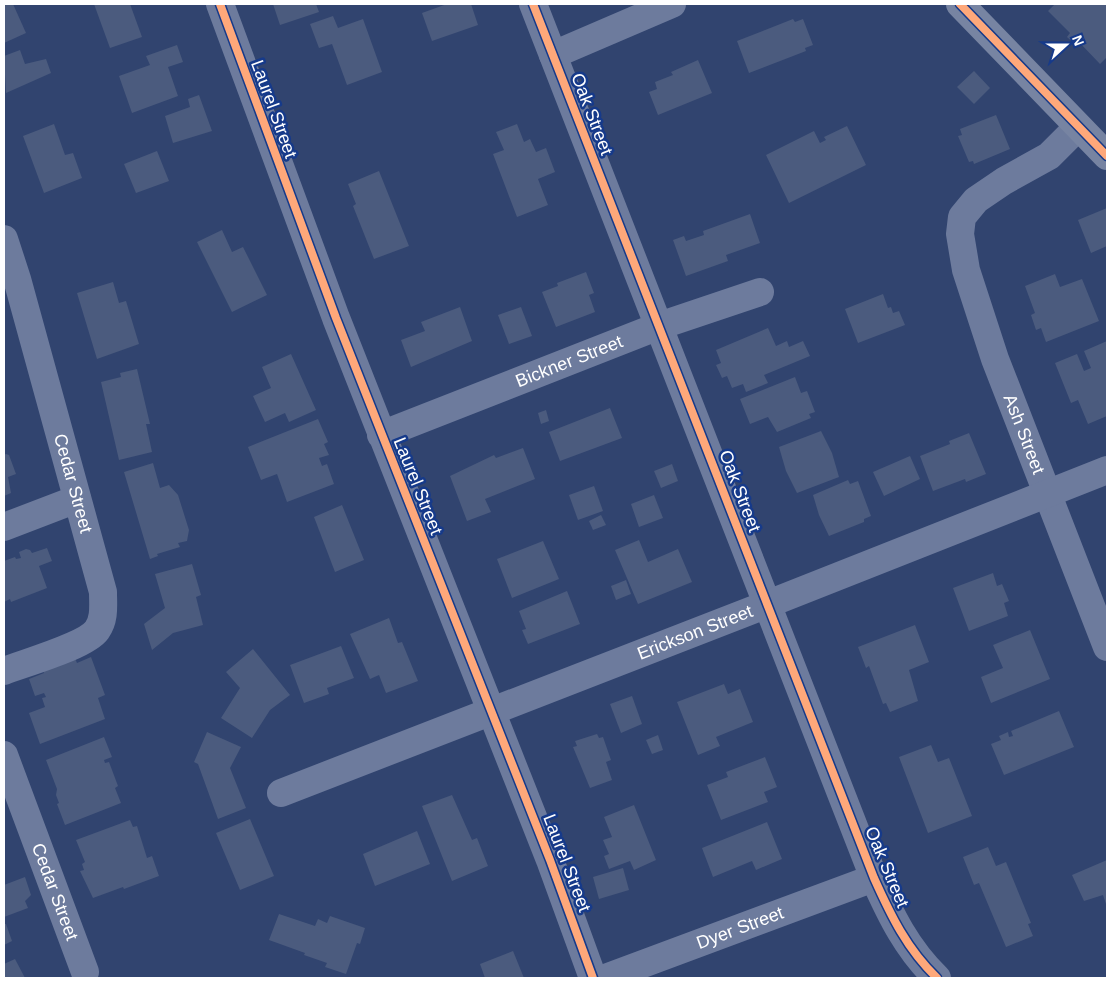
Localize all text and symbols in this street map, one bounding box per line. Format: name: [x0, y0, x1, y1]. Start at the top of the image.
north arrow: [1041, 20, 1091, 70]
text: N: [1069, 33, 1087, 48]
street label: Laurel Street: [247, 57, 301, 161]
street label: Oak Street: [567, 70, 617, 158]
street label: Bickner Street: [513, 331, 625, 391]
street label: Ash Street: [1000, 391, 1049, 477]
street label: Cedar Street: [50, 431, 96, 535]
street label: Laurel Street: [389, 434, 447, 538]
street label: Oak Street: [715, 447, 765, 535]
street label: Erickson Street: [634, 601, 755, 664]
street label: Laurel Street: [539, 811, 595, 915]
street label: Oak Street: [861, 823, 913, 911]
street label: Cedar Street: [28, 840, 82, 943]
street label: Dyer Street: [694, 903, 786, 953]

